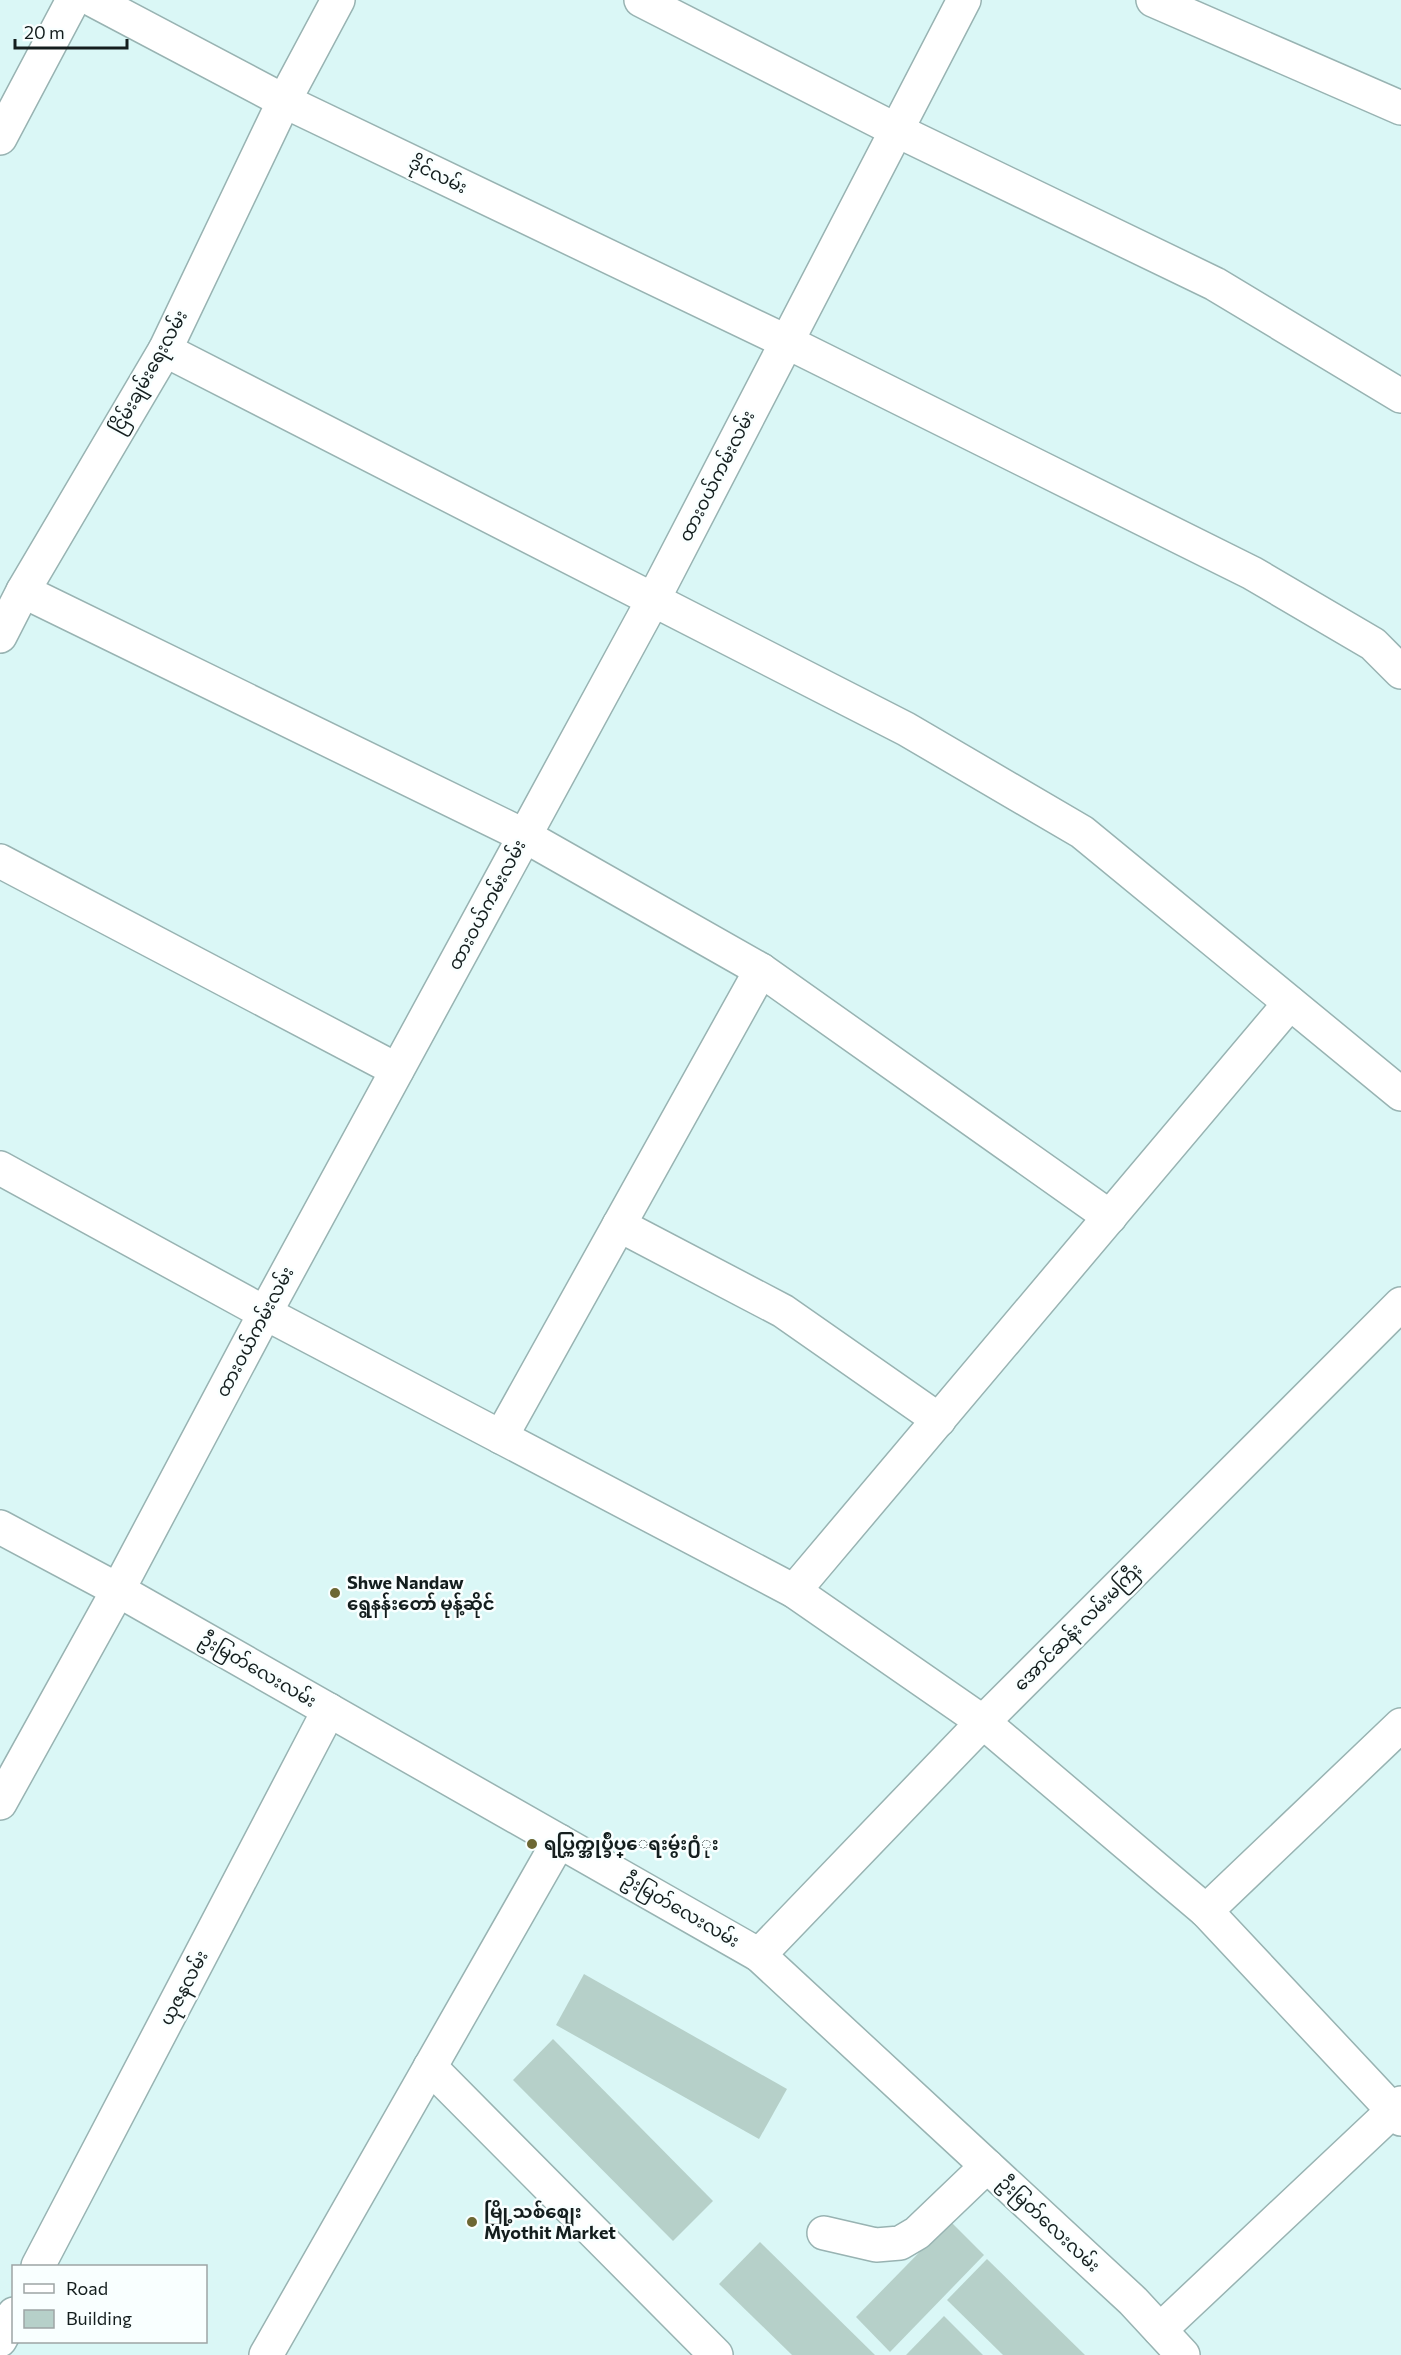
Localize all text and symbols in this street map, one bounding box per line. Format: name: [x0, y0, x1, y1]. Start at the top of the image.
scale bar: [15, 12, 128, 50]
text: 20 m: [24, 21, 65, 43]
street label: ဒိုင်လမ်း: [404, 149, 472, 202]
street label: ငြိမ်းချမ်းရေးလမ်း: [103, 305, 196, 440]
street label: ထားဝယ်ကမ်းလမ်း: [673, 406, 759, 545]
street label: ထားဝယ်ကမ်းလမ်း: [442, 835, 530, 973]
street label: ထားဝယ်ကမ်းလမ်း: [210, 1262, 298, 1400]
street label: အောင်ဆန်း လမ်းမကြီး: [1007, 1556, 1149, 1698]
place label: Shwe Nandaw ရွေနန်းတော် မုန့်ဆိုင်: [347, 1571, 495, 1618]
marker: Shwe Nandaw ရွေနန်းတော် မုန့်ဆိုင်: [328, 1586, 342, 1600]
street label: ဦးမြတ်လေးလမ်း: [194, 1626, 321, 1716]
place label: ရပ္ကြက္အုပ္ခ်ဳပ္ေရးမွဴး႐ံုး: [544, 1832, 719, 1858]
marker: ရပ္ကြက္အုပ္ခ်ဳပ္ေရးမွဴး႐ံုး: [525, 1837, 539, 1851]
street label: ဦးမြတ်လေးလမ်း: [617, 1866, 744, 1956]
street label: ယုဇနလမ်း: [153, 1946, 216, 2031]
street label: ဦးမြတ်လေးလမ်း: [991, 2170, 1106, 2280]
place label: မြို့သစ်စျေး Myothit Market: [484, 2200, 616, 2243]
marker: မြို့သစ်စျေး Myothit Market: [465, 2215, 479, 2229]
legend: [12, 2265, 207, 2343]
text: Road: [66, 2277, 108, 2299]
text: Building: [66, 2307, 132, 2329]

